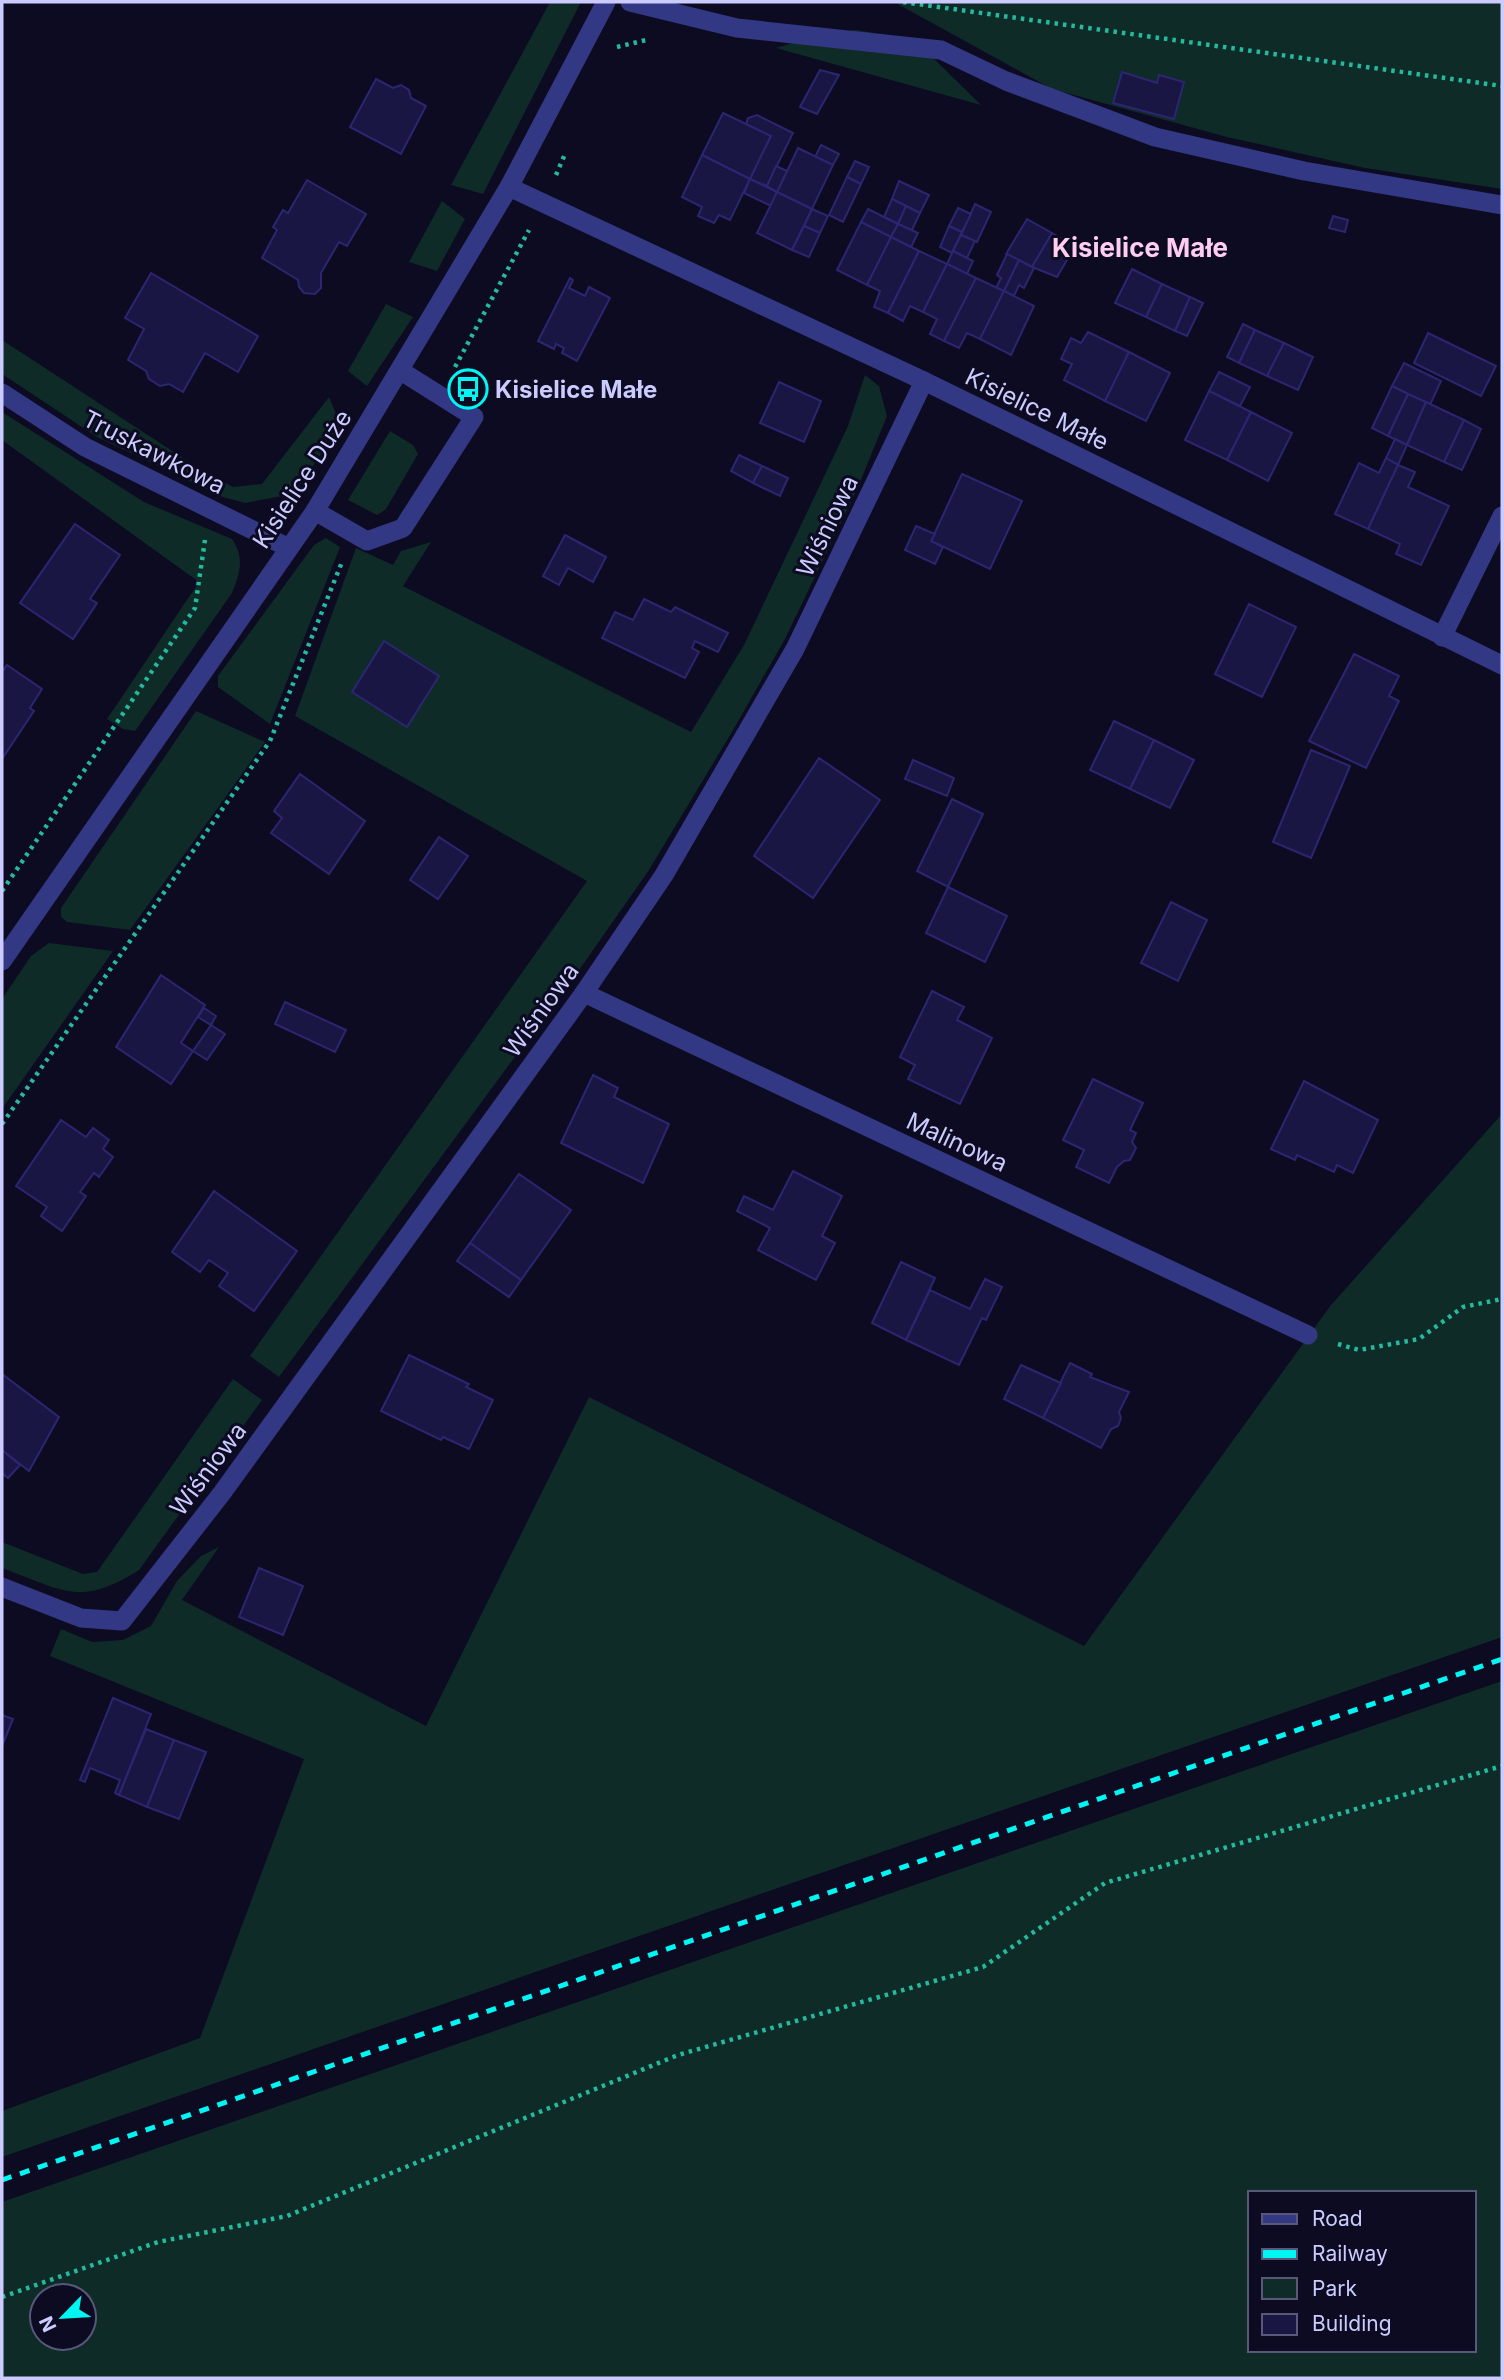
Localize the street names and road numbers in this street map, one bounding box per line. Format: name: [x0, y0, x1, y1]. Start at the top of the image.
street label: Kisielice Małe: [961, 362, 1113, 456]
street label: Truskawkowa: [78, 404, 230, 500]
street label: Kisielice Duże: [246, 404, 358, 554]
street label: Wiśniowa: [790, 471, 864, 581]
street label: Wiśniowa: [497, 957, 585, 1063]
street label: Malinowa: [902, 1106, 1012, 1178]
street label: Wiśniowa: [164, 1417, 252, 1521]

